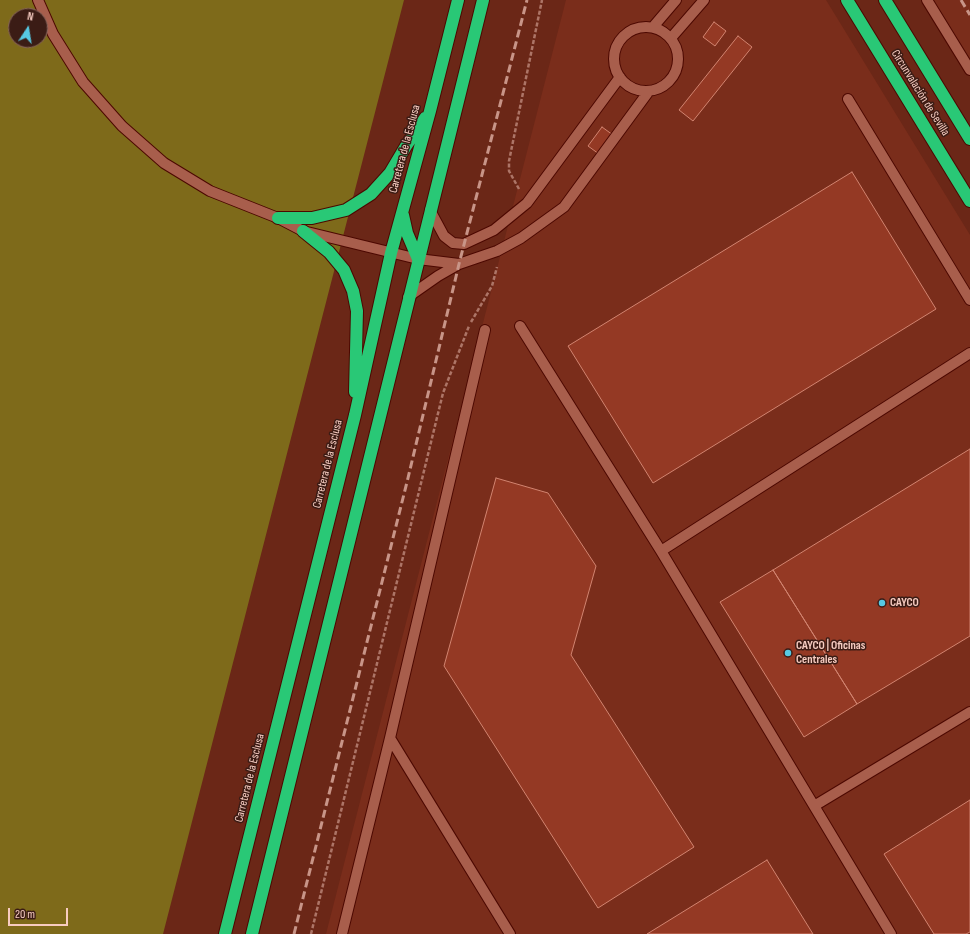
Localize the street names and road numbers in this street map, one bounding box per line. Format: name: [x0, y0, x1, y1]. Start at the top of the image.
street label: Circunvalación de Sevilla: [888, 47, 952, 139]
street label: Carretera de la Esclusa: [386, 103, 424, 195]
street label: Carretera de la Esclusa: [310, 418, 346, 510]
street label: Carretera de la Esclusa: [232, 732, 268, 824]

